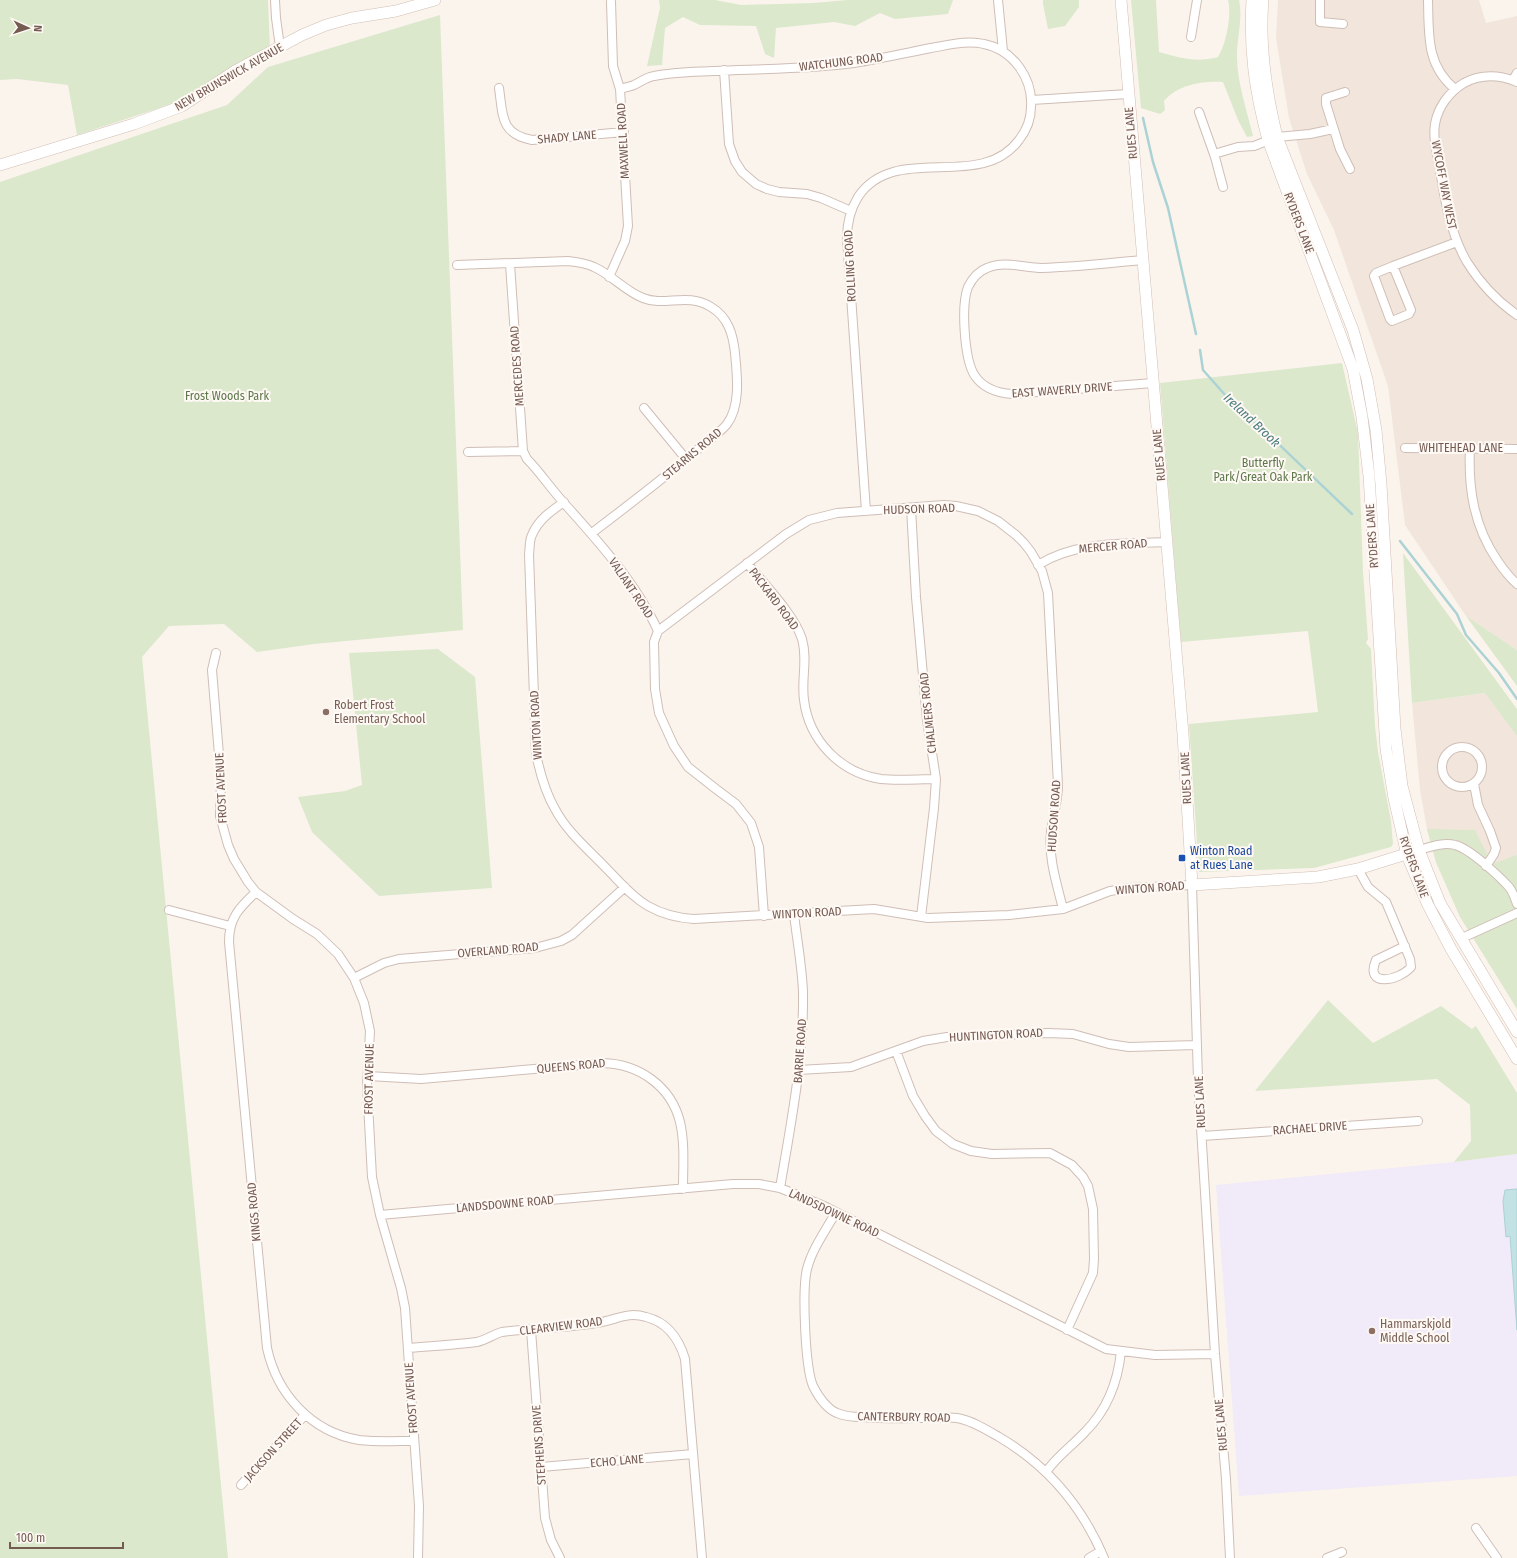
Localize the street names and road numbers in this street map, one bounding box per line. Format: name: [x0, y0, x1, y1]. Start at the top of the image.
street label: NEW BRUNSWICK AVENUE: [172, 40, 286, 114]
street label: WATCHUNG ROAD: [798, 50, 884, 74]
street label: MAXWELL ROAD: [614, 103, 632, 179]
street label: RUES LANE: [1122, 106, 1140, 160]
street label: SHADY LANE: [537, 127, 598, 147]
street label: WYCOFF WAY WEST: [1428, 139, 1460, 231]
street label: RYDERS LANE: [1281, 190, 1317, 256]
street label: ROLLING ROAD: [841, 230, 859, 302]
street label: MERCEDES ROAD: [507, 325, 527, 407]
street label: EAST WAVERLY DRIVE: [1011, 379, 1113, 401]
street label: STEARNS ROAD: [660, 425, 724, 483]
street label: RUES LANE: [1150, 428, 1168, 482]
street label: WHITEHEAD LANE: [1419, 441, 1503, 455]
street label: HUDSON ROAD: [883, 501, 955, 517]
street label: RYDERS LANE: [1363, 503, 1381, 569]
street label: MERCER ROAD: [1078, 536, 1148, 556]
street label: VALIANT ROAD: [606, 555, 656, 621]
street label: PACKARD ROAD: [746, 565, 802, 633]
street label: CHALMERS ROAD: [917, 672, 939, 754]
street label: WINTON ROAD: [527, 690, 545, 760]
street label: RUES LANE: [1178, 751, 1194, 805]
street label: FROST AVENUE: [212, 752, 230, 824]
street label: HUDSON ROAD: [1045, 780, 1063, 852]
street label: RYDERS LANE: [1396, 834, 1432, 900]
street label: WINTON ROAD: [1115, 879, 1185, 897]
street label: WINTON ROAD: [772, 904, 842, 922]
street label: OVERLAND ROAD: [457, 939, 539, 961]
street label: BARRIE ROAD: [791, 1018, 809, 1084]
street label: HUNTINGTON ROAD: [949, 1026, 1043, 1044]
street label: FROST AVENUE: [361, 1043, 377, 1115]
street label: QUEENS ROAD: [536, 1056, 606, 1076]
street label: RUES LANE: [1192, 1075, 1208, 1129]
street label: RACHAEL DRIVE: [1272, 1118, 1348, 1138]
street label: KINGS ROAD: [244, 1182, 264, 1242]
street label: LANDSDOWNE ROAD: [787, 1186, 881, 1240]
street label: LANDSDOWNE ROAD: [455, 1193, 555, 1215]
street label: CLEARVIEW ROAD: [519, 1314, 603, 1338]
street label: FROST AVENUE: [402, 1362, 420, 1434]
street label: RUES LANE: [1212, 1398, 1230, 1452]
street label: STEPHENS DRIVE: [529, 1404, 549, 1486]
street label: CANTERBURY ROAD: [857, 1409, 951, 1425]
street label: JACKSON STREET: [241, 1415, 305, 1484]
street label: ECHO LANE: [590, 1452, 645, 1470]

